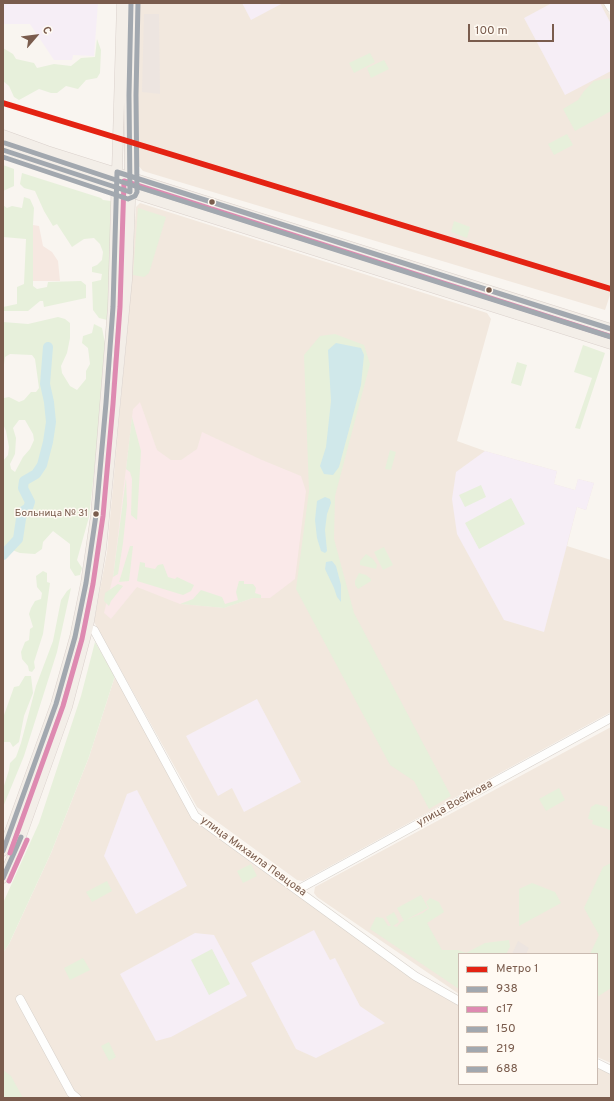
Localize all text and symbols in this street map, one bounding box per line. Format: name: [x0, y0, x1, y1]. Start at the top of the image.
north arrow: [16, 16, 56, 56]
scale bar: [470, 16, 556, 42]
text: 100 m: [475, 23, 508, 39]
text: С: [39, 24, 54, 37]
unlabelled marker: [207, 197, 217, 207]
unlabelled marker: [484, 285, 494, 295]
place label: Больница № 31: [15, 508, 88, 520]
marker: Больница № 31: [91, 509, 101, 519]
street label: улица Воейкова: [415, 778, 495, 830]
street label: улица Михаила Певцова: [198, 814, 308, 900]
legend: [458, 953, 598, 1085]
text: Метро 1: [496, 961, 539, 977]
text: 938: [496, 981, 518, 997]
text: с17: [496, 1001, 513, 1017]
text: 150: [496, 1021, 516, 1037]
text: 219: [496, 1041, 515, 1057]
text: 688: [496, 1061, 518, 1077]

